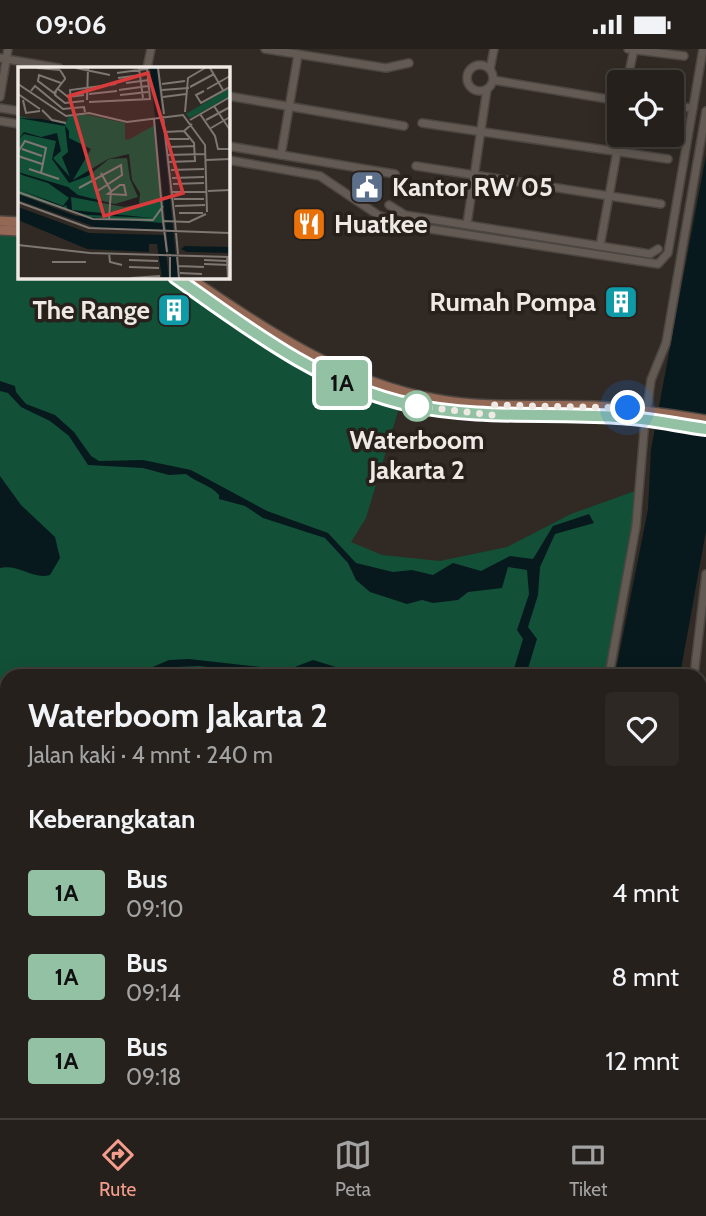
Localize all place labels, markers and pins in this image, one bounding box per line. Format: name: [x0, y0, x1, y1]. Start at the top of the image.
public building icon: Kantor RW 05: [348, 168, 386, 206]
place label: Kantor RW 05: [392, 171, 553, 203]
restaurant icon: Huatkee: [290, 205, 328, 243]
place label: Huatkee: [334, 208, 428, 240]
building icon: Rumah Pompa: [602, 283, 640, 321]
place label: Rumah Pompa: [430, 286, 596, 318]
building icon: The Range: [155, 291, 193, 329]
place label: The Range: [32, 294, 150, 326]
marker: Waterboom Jakarta 2: [402, 391, 432, 421]
place label: Waterboom Jakarta 2: [350, 424, 484, 486]

